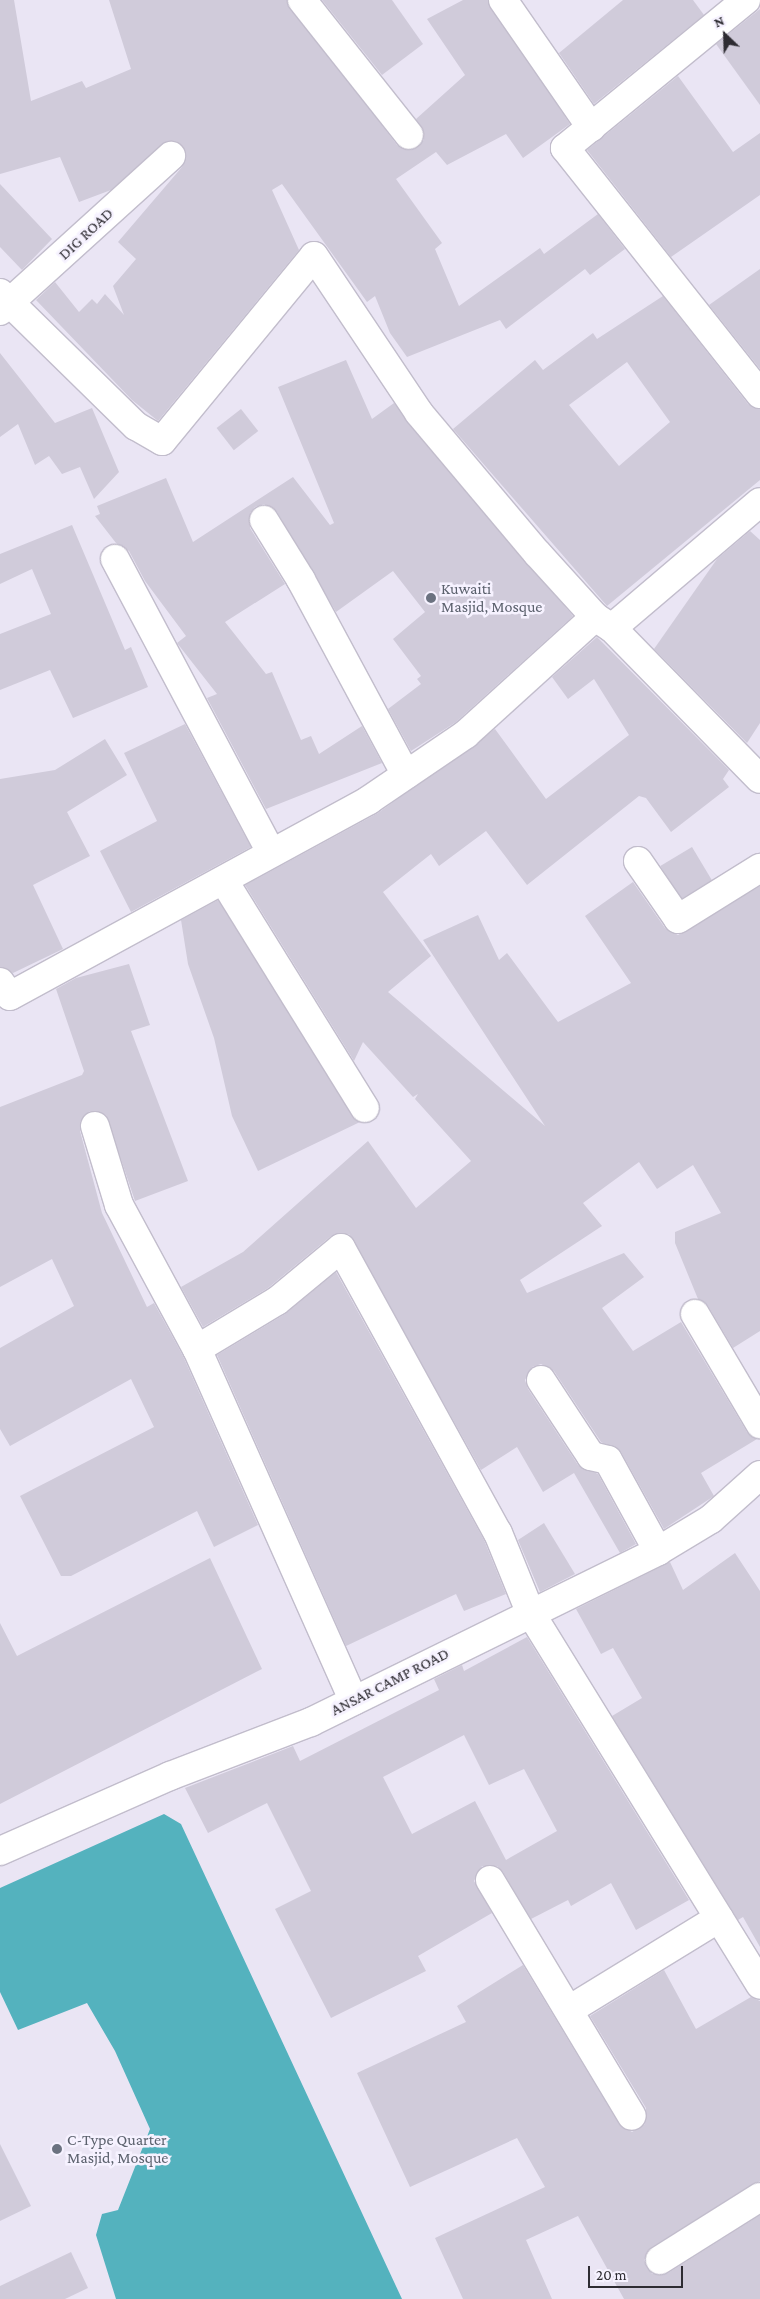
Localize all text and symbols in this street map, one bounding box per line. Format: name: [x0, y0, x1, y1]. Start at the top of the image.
north arrow: [700, 10, 750, 60]
text: N: [711, 12, 727, 31]
street label: DIG ROAD: [55, 204, 117, 264]
place label: Kuwaiti Masjid, Mosque: [441, 579, 542, 617]
marker: Kuwaiti Masjid, Mosque: [425, 592, 437, 604]
street label: ANSAR CAMP ROAD: [328, 1644, 452, 1720]
place label: C-Type Quarter Masjid, Mosque: [67, 2130, 168, 2168]
marker: C-Type Quarter Masjid, Mosque: [51, 2143, 63, 2155]
scale bar: [590, 2256, 685, 2288]
text: 20 m: [596, 2267, 627, 2283]

